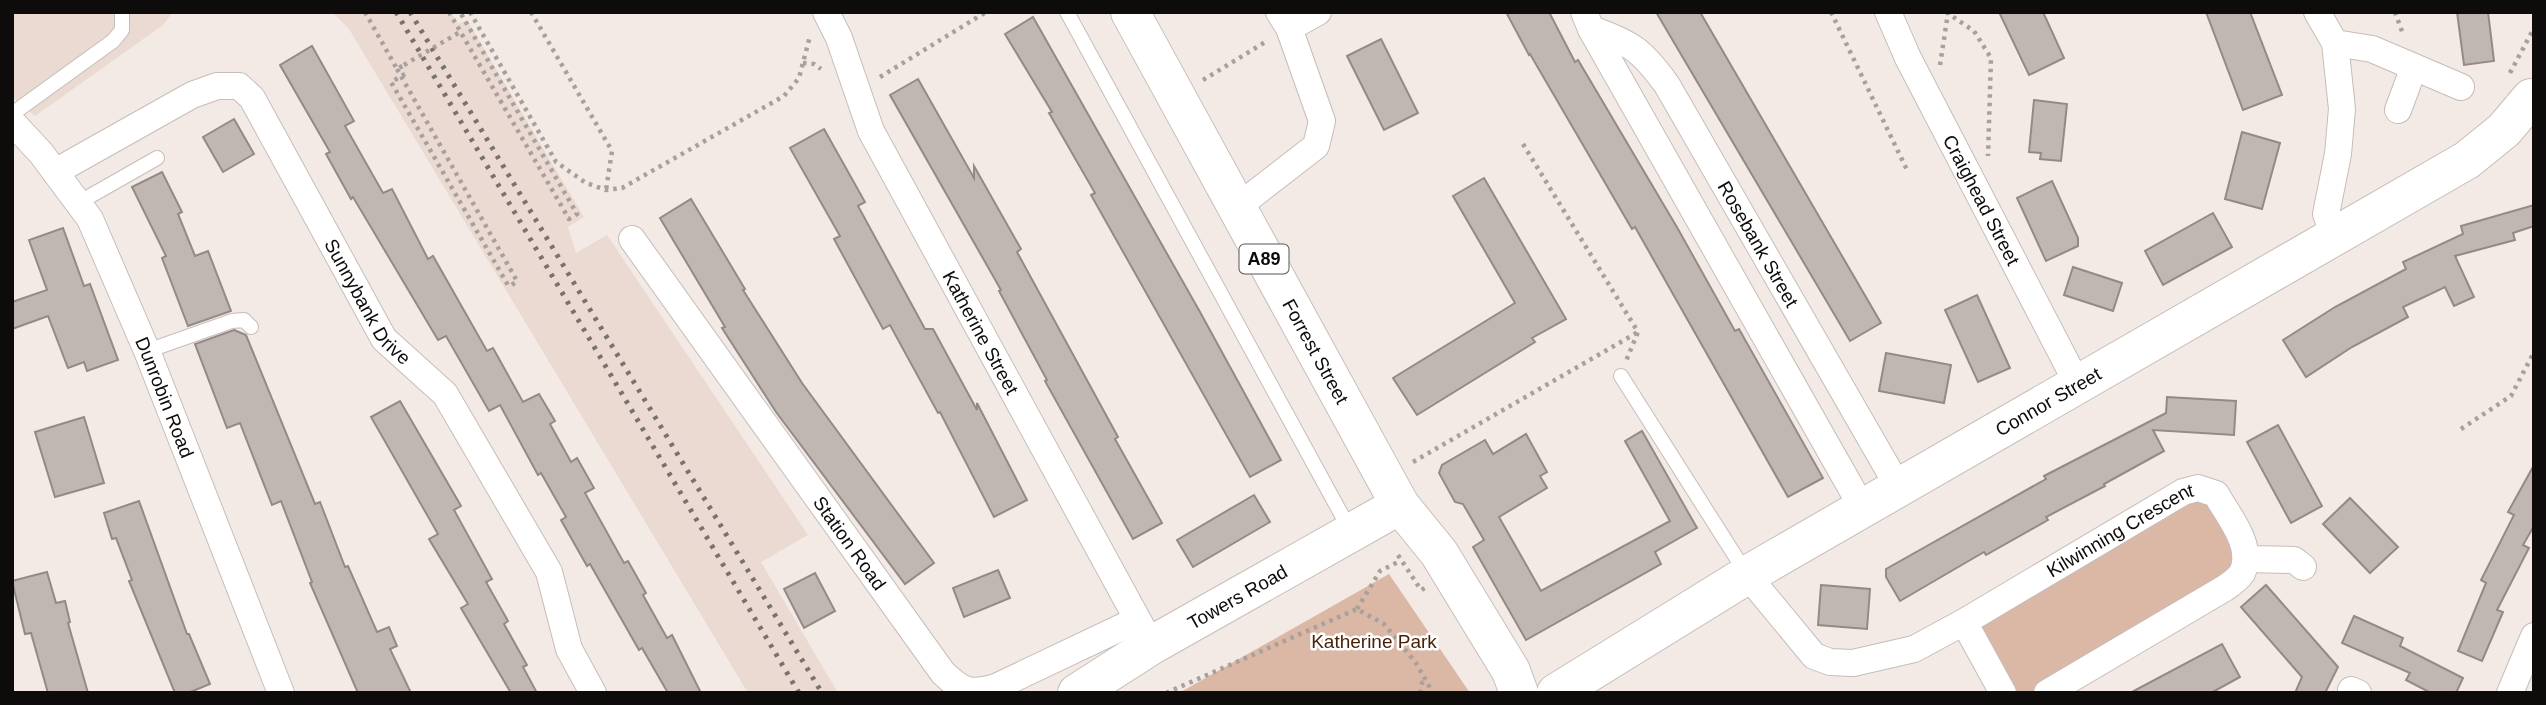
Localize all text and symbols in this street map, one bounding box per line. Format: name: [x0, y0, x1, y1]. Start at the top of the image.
street label: Craighead Street: [1939, 131, 2025, 269]
street label: Rosebank Street: [1714, 177, 1803, 311]
street label: Sunnybank Drive: [321, 235, 415, 368]
road number: A89: [1240, 244, 1288, 274]
street label: Katherine Street: [939, 267, 1023, 399]
street label: Forrest Street: [1279, 295, 1353, 408]
street label: Dunrobin Road: [132, 334, 198, 461]
street label: Connor Street: [1992, 362, 2105, 440]
street label: Kilwinning Crescent: [2043, 479, 2196, 581]
street label: Station Road: [809, 492, 890, 594]
street label: Towers Road: [1184, 560, 1291, 633]
park label: Katherine Park: [1311, 631, 1437, 652]

